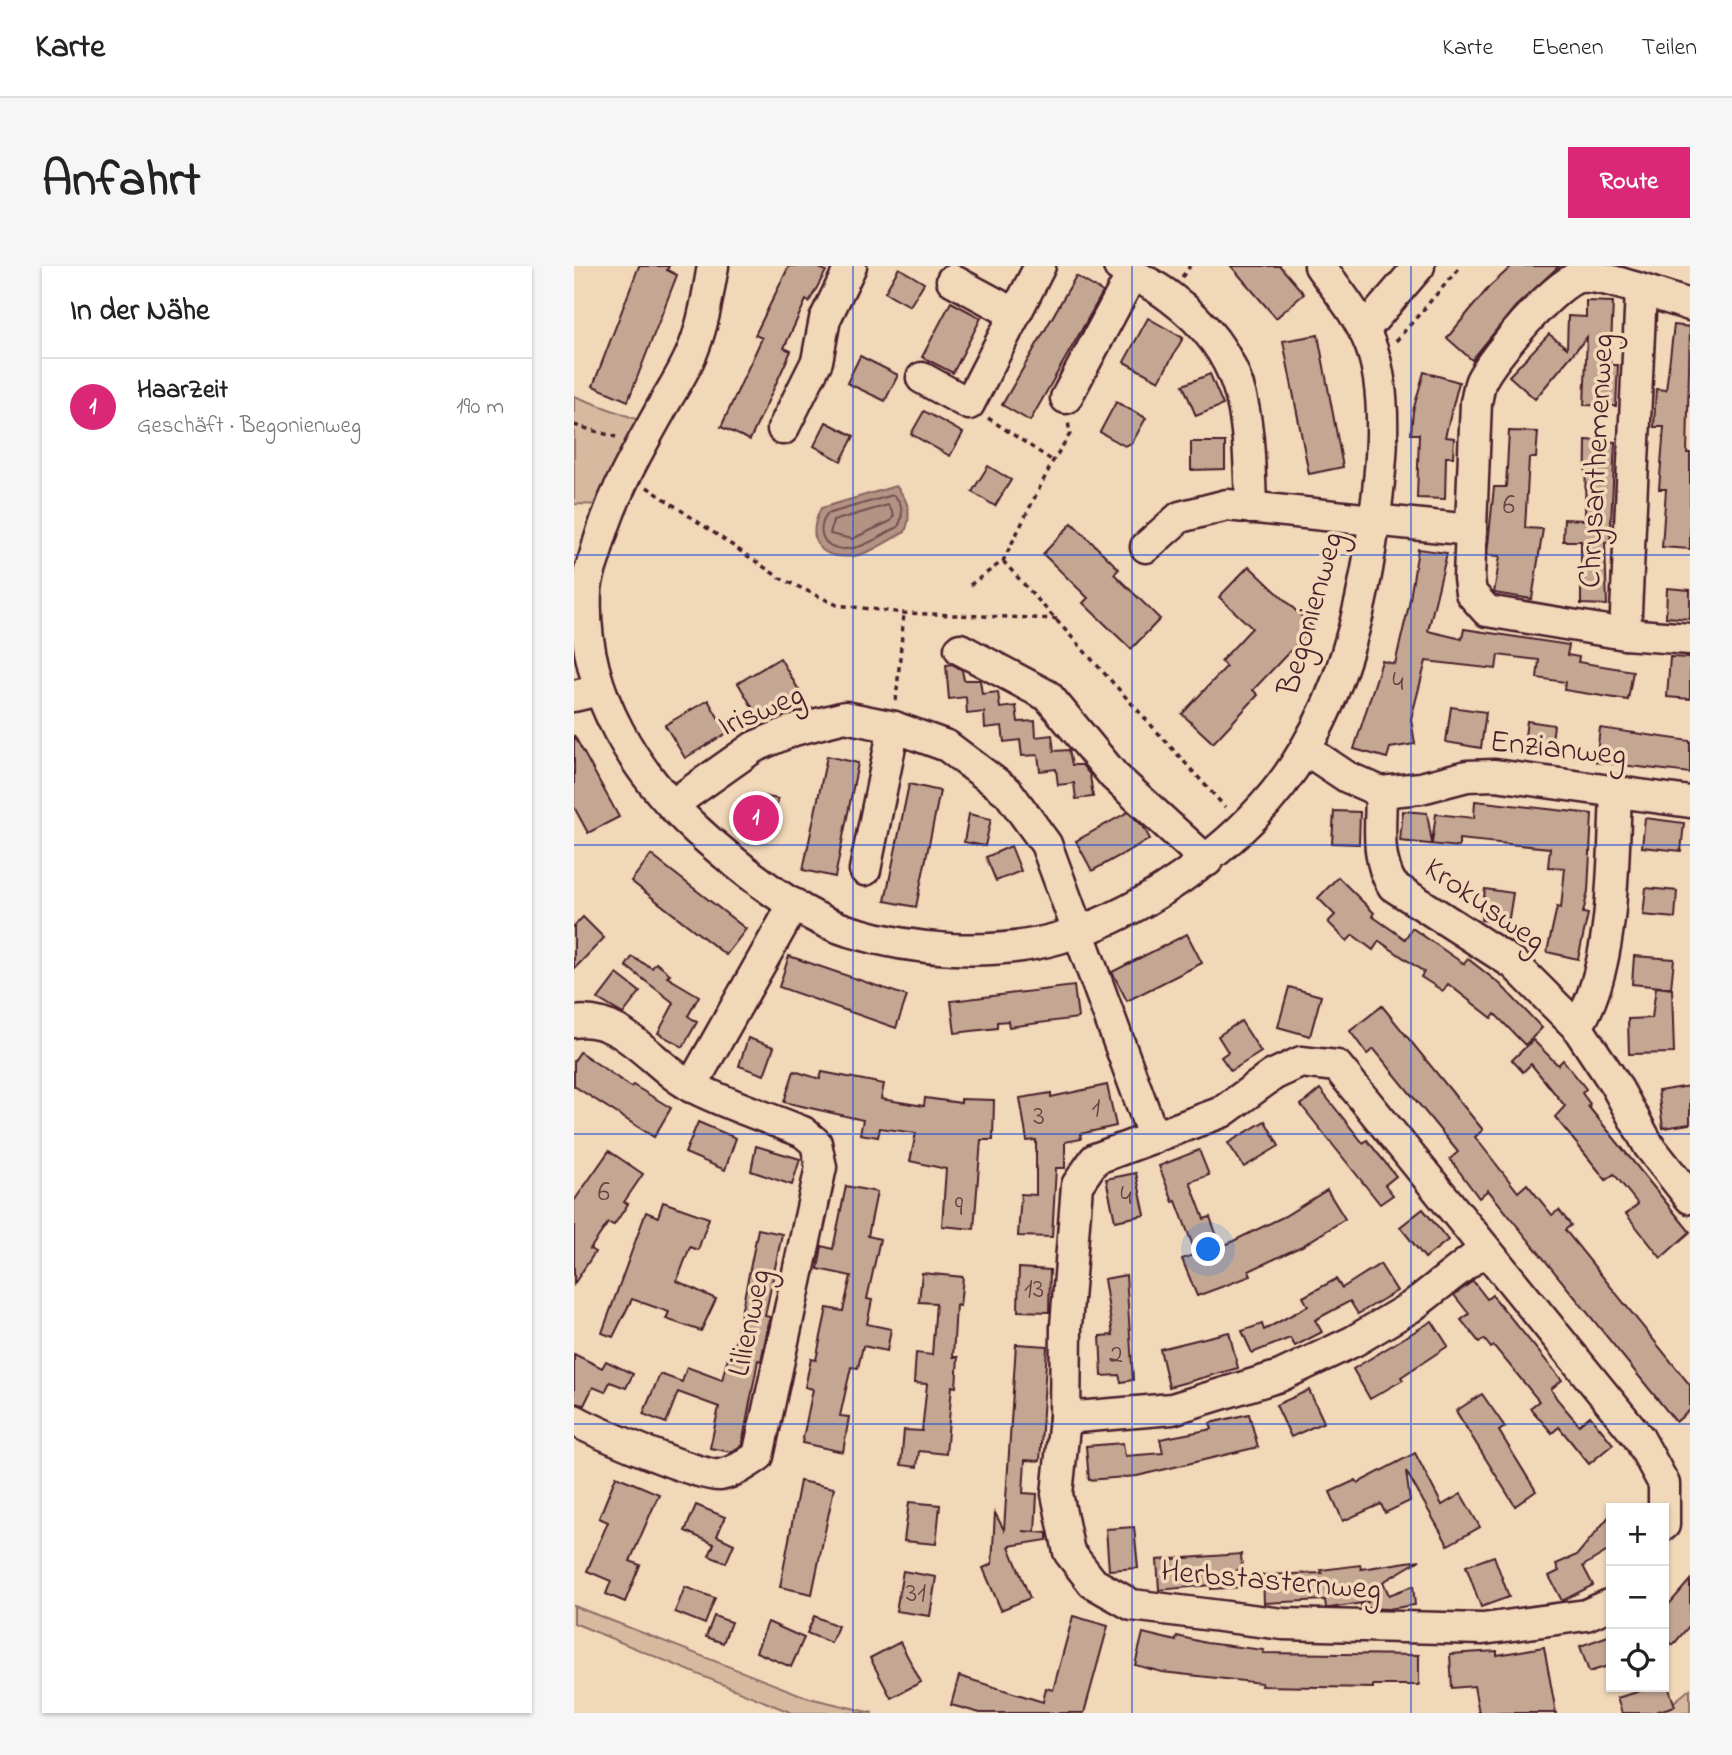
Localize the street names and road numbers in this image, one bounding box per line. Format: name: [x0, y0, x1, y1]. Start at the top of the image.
street label: Chrysanthemenweg: [1568, 333, 1628, 589]
street label: Begonienweg: [1266, 527, 1358, 702]
street label: Irisweg: [712, 673, 812, 751]
street label: Enzianweg: [1487, 719, 1629, 781]
street label: Krokusweg: [1413, 847, 1555, 965]
street label: Lilienweg: [717, 1265, 785, 1381]
street label: Herbstasternweg: [1159, 1549, 1383, 1615]

